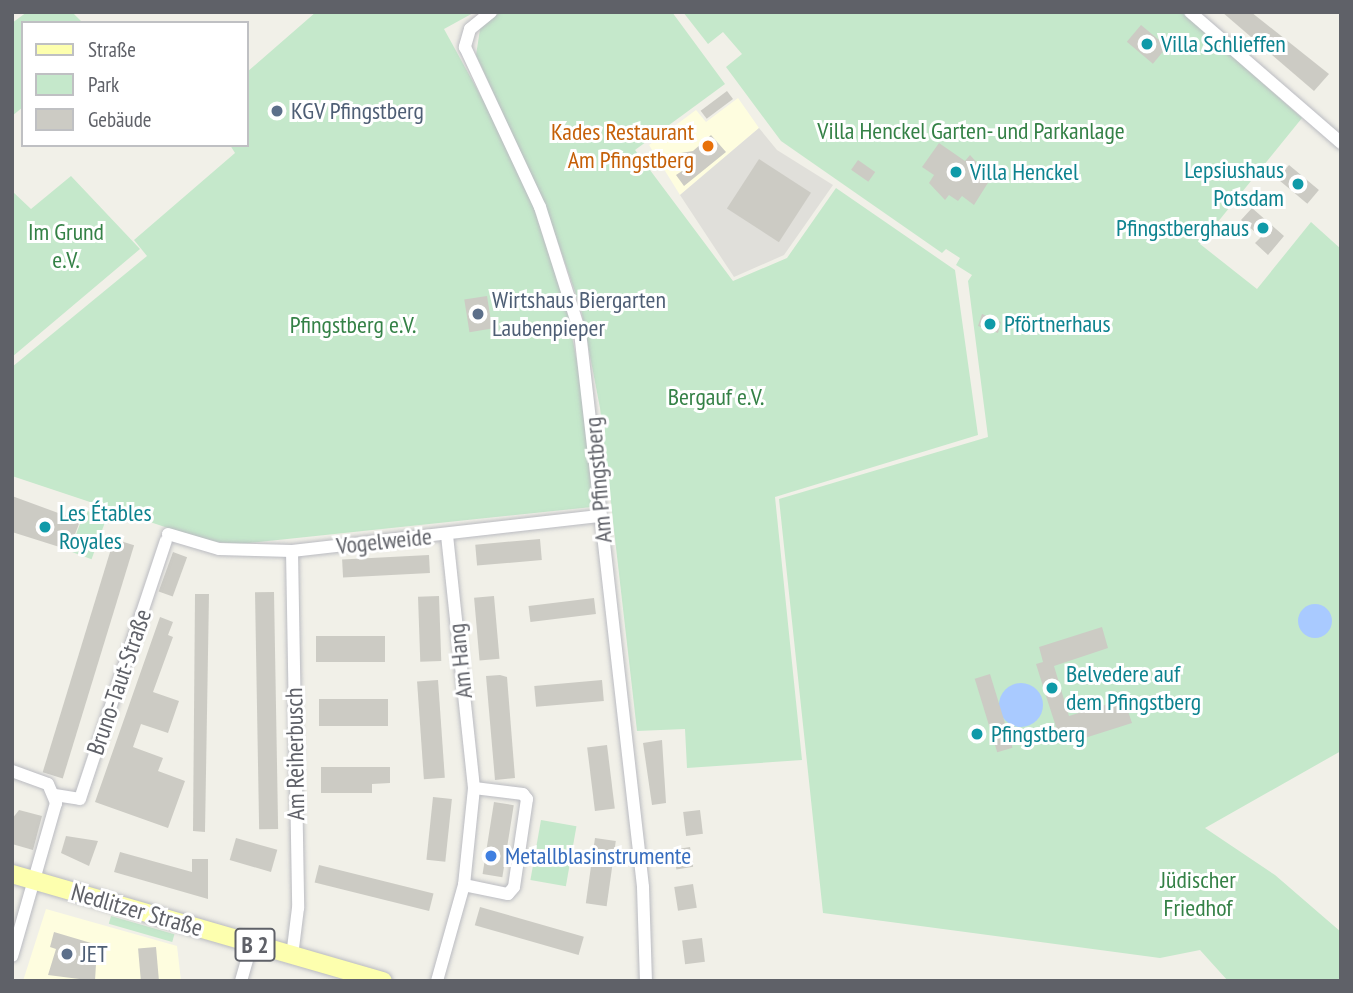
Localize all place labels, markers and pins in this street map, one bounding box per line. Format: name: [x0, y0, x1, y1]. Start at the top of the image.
place label: Villa Schlieffen: [1161, 30, 1286, 58]
marker: Villa Schlieffen: [1139, 36, 1155, 52]
place label: KGV Pfingstberg: [291, 97, 425, 125]
marker: KGV Pfingstberg: [269, 103, 285, 119]
place label: Kades Restaurant Am Pfingstberg: [551, 118, 694, 174]
marker: Kades Restaurant Am Pfingstberg: [700, 138, 716, 154]
place label: Lepsiushaus Potsdam: [1184, 156, 1284, 212]
place label: Villa Henckel: [970, 158, 1079, 186]
marker: Villa Henckel: [948, 164, 964, 180]
marker: Lepsiushaus Potsdam: [1290, 176, 1306, 192]
place label: Pfingstberghaus: [1116, 214, 1249, 242]
marker: Pfingstberghaus: [1255, 220, 1271, 236]
place label: Wirtshaus Biergarten Laubenpieper: [492, 286, 666, 342]
marker: Wirtshaus Biergarten Laubenpieper: [470, 306, 486, 322]
place label: Pförtnerhaus: [1004, 310, 1111, 338]
marker: Pförtnerhaus: [982, 316, 998, 332]
place label: Les Étables Royales: [59, 499, 152, 555]
marker: Les Étables Royales: [37, 519, 53, 535]
place label: Belvedere auf dem Pfingstberg: [1066, 660, 1201, 716]
marker: Belvedere auf dem Pfingstberg: [1044, 680, 1060, 696]
place label: Pfingstberg: [991, 720, 1085, 748]
marker: Pfingstberg: [969, 726, 985, 742]
place label: Metallblasinstrumente: [505, 842, 691, 870]
marker: Metallblasinstrumente: [483, 848, 499, 864]
place label: JET: [81, 940, 108, 968]
marker: JET: [59, 946, 75, 962]

